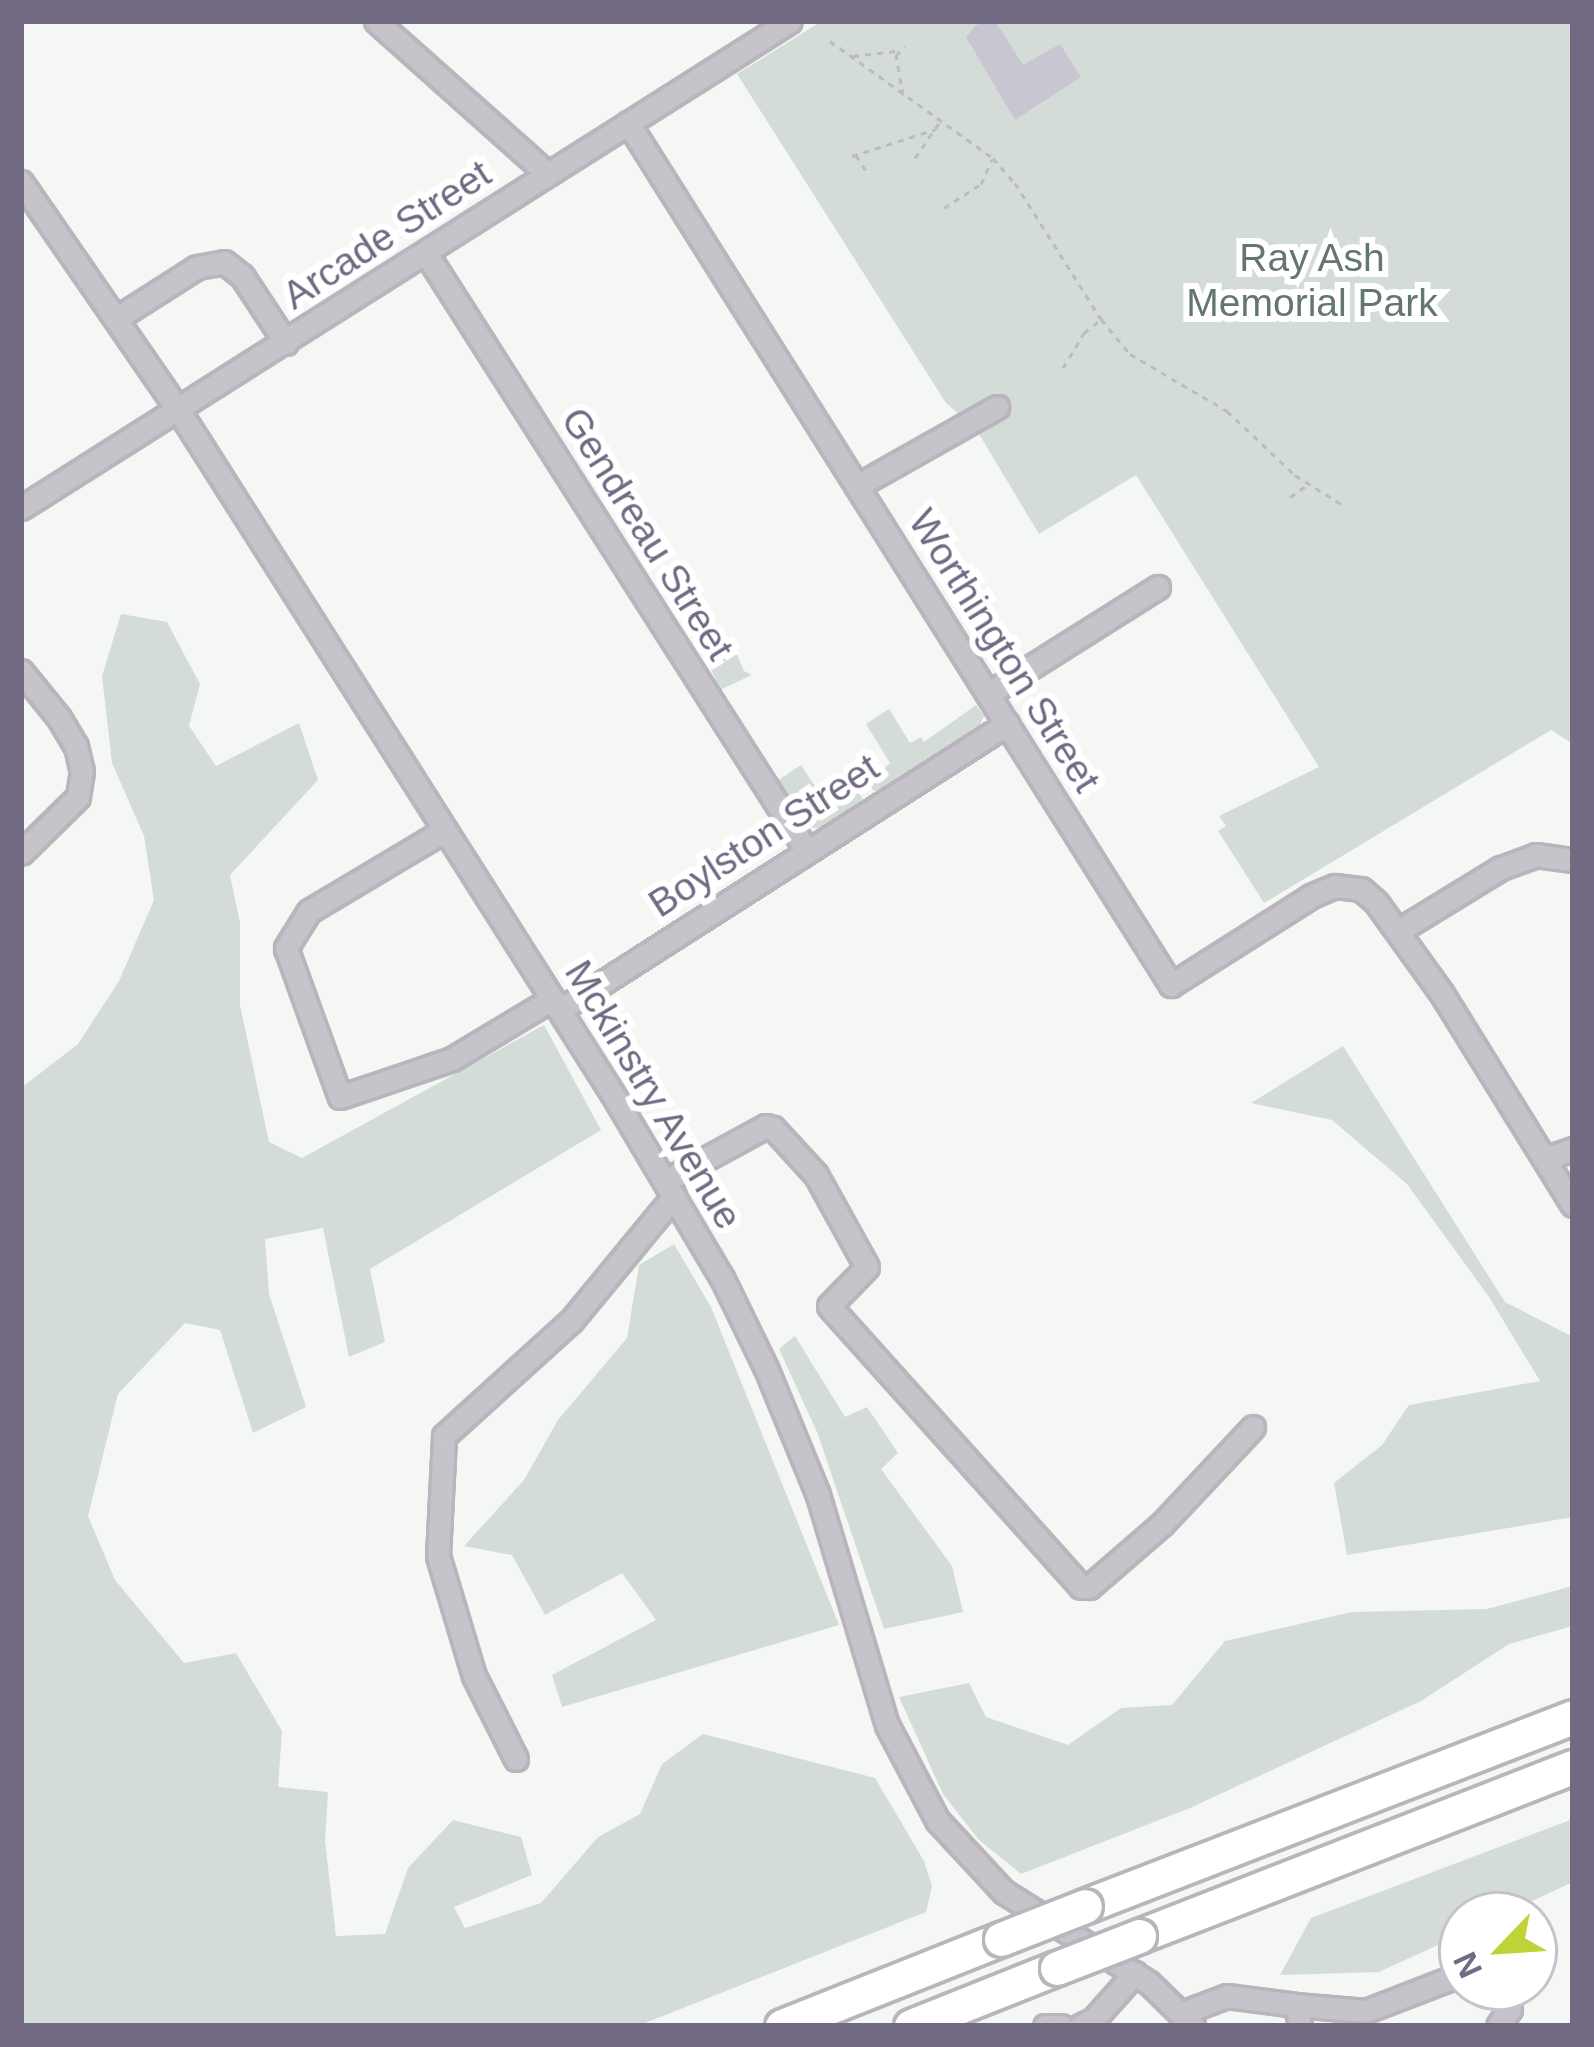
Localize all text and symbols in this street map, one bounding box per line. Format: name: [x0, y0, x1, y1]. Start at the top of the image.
street label: Arcade Street: [274, 150, 500, 320]
park label: Ray Ash Memorial Park: [1186, 236, 1438, 327]
street label: Gendreau Street: [551, 399, 743, 669]
street label: Worthington Street: [898, 501, 1110, 801]
street label: Boylston Street: [640, 744, 888, 928]
street label: Mckinstry Avenue: [554, 951, 752, 1239]
north arrow: [1438, 1891, 1558, 2011]
text: N: [1446, 1947, 1489, 1984]

